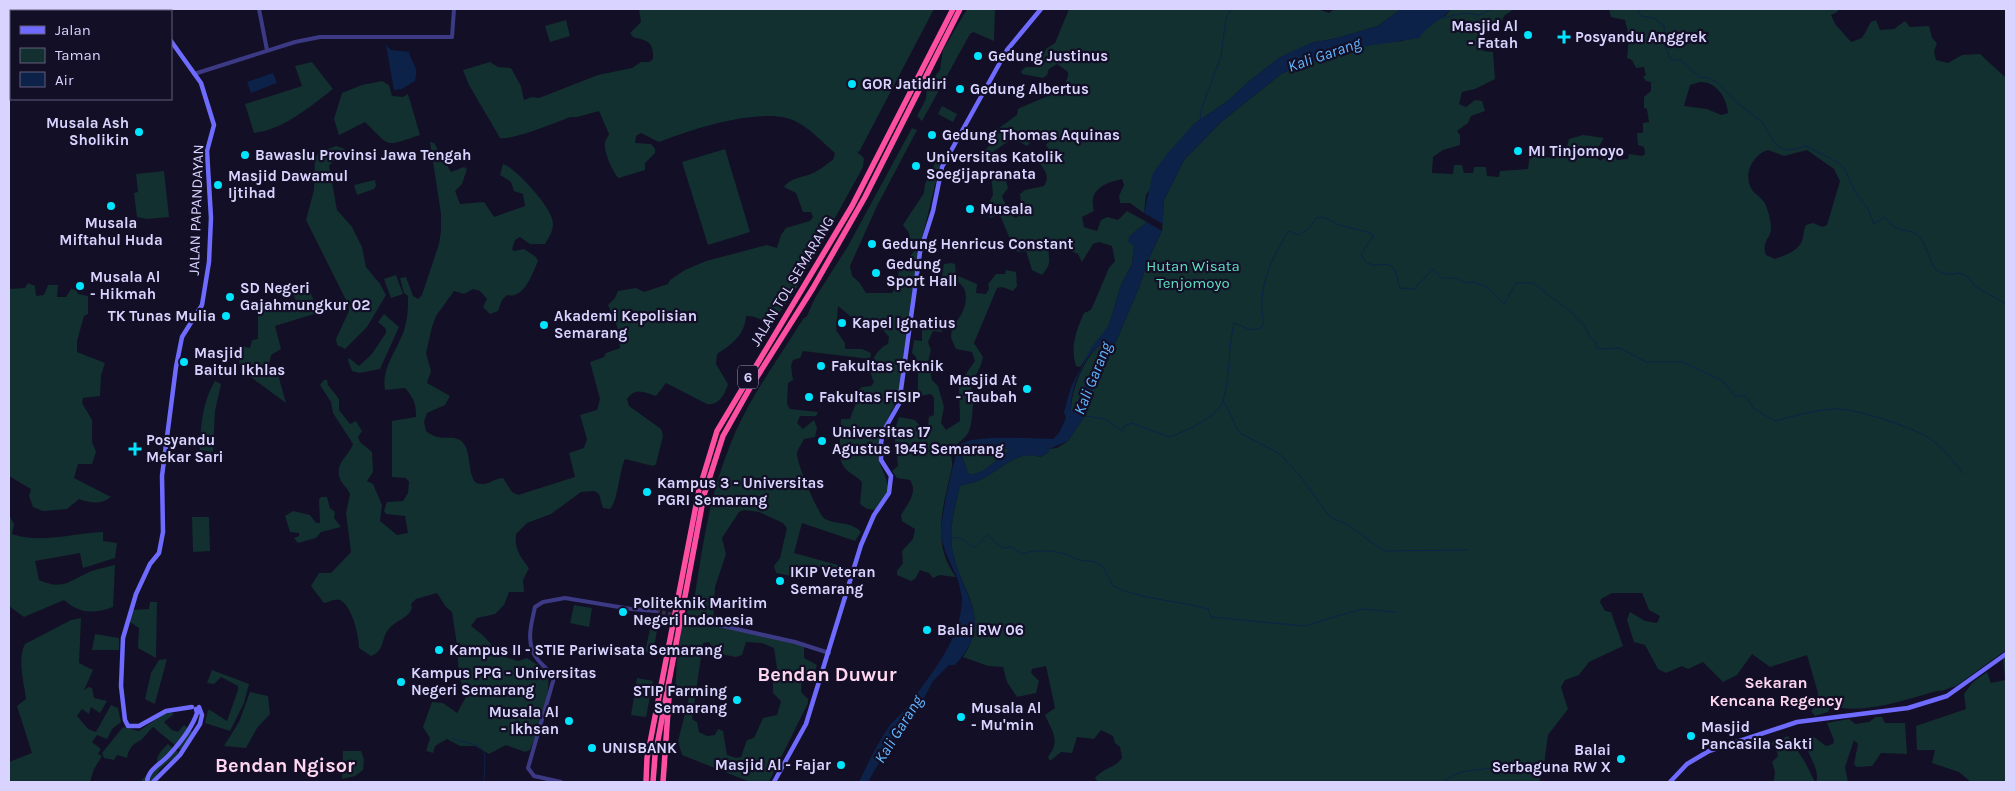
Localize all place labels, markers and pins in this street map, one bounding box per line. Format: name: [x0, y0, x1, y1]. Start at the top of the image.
place label: Masjid Al - Fatah: [1451, 17, 1518, 52]
place label: Posyandu Anggrek: [1575, 28, 1707, 46]
marker: Masjid Al - Fatah: [1522, 29, 1534, 41]
marker: Posyandu Anggrek: [1557, 30, 1571, 44]
place label: Gedung Justinus: [988, 47, 1108, 65]
marker: Gedung Justinus: [972, 50, 984, 62]
place label: GOR Jatidiri: [862, 75, 947, 93]
marker: GOR Jatidiri: [846, 78, 858, 90]
place label: Gedung Albertus: [970, 80, 1089, 98]
marker: Gedung Albertus: [954, 83, 966, 95]
place label: Musala Ash Sholikin: [46, 114, 129, 149]
marker: Musala Ash Sholikin: [133, 126, 145, 138]
place label: Gedung Thomas Aquinas: [942, 126, 1120, 144]
marker: Gedung Thomas Aquinas: [926, 129, 938, 141]
place label: MI Tinjomoyo: [1528, 142, 1624, 160]
marker: MI Tinjomoyo: [1512, 145, 1524, 157]
place label: Bawaslu Provinsi Jawa Tengah: [255, 146, 471, 164]
place label: Universitas Katolik Soegijapranata: [926, 148, 1063, 183]
marker: Bawaslu Provinsi Jawa Tengah: [239, 149, 251, 161]
marker: Universitas Katolik Soegijapranata: [910, 160, 922, 172]
place label: Masjid Dawamul Ijtihad: [228, 167, 348, 202]
marker: Masjid Dawamul Ijtihad: [212, 179, 224, 191]
marker: Musala Miftahul Huda: [105, 200, 117, 212]
place label: Musala: [980, 200, 1033, 218]
marker: Musala: [964, 203, 976, 215]
place label: Musala Miftahul Huda: [59, 214, 163, 249]
place label: Gedung Henricus Constant: [882, 235, 1074, 253]
marker: Gedung Henricus Constant: [866, 238, 878, 250]
place label: Gedung Sport Hall: [886, 255, 957, 290]
marker: Gedung Sport Hall: [870, 267, 882, 279]
place label: Musala Al - Hikmah: [90, 268, 160, 303]
place label: SD Negeri Gajahmungkur 02: [240, 279, 370, 314]
marker: Musala Al - Hikmah: [74, 280, 86, 292]
marker: SD Negeri Gajahmungkur 02: [224, 291, 236, 303]
place label: TK Tunas Mulia: [108, 307, 216, 325]
place label: Akademi Kepolisian Semarang: [554, 307, 697, 342]
marker: TK Tunas Mulia: [220, 310, 232, 322]
place label: Kapel Ignatius: [852, 314, 956, 332]
marker: Kapel Ignatius: [836, 317, 848, 329]
marker: Akademi Kepolisian Semarang: [538, 319, 550, 331]
place label: Masjid Baitul Ikhlas: [194, 344, 285, 379]
marker: Masjid Baitul Ikhlas: [178, 356, 190, 368]
place label: Fakultas Teknik: [831, 357, 944, 375]
marker: Fakultas Teknik: [815, 360, 827, 372]
place label: Masjid At - Taubah: [949, 371, 1017, 406]
marker: Masjid At - Taubah: [1021, 383, 1033, 395]
place label: Fakultas FISIP: [819, 388, 921, 406]
marker: Fakultas FISIP: [803, 391, 815, 403]
place label: Universitas 17 Agustus 1945 Semarang: [832, 423, 1004, 458]
place label: Posyandu Mekar Sari: [146, 431, 224, 466]
marker: Universitas 17 Agustus 1945 Semarang: [816, 435, 828, 447]
marker: Posyandu Mekar Sari: [128, 442, 142, 456]
place label: Kampus 3 - Universitas PGRI Semarang: [657, 474, 824, 509]
marker: Kampus 3 - Universitas PGRI Semarang: [641, 486, 653, 498]
place label: IKIP Veteran Semarang: [790, 563, 876, 598]
marker: IKIP Veteran Semarang: [774, 575, 786, 587]
place label: Politeknik Maritim Negeri Indonesia: [633, 594, 767, 629]
marker: Politeknik Maritim Negeri Indonesia: [617, 606, 629, 618]
place label: Balai RW 06: [937, 621, 1024, 639]
marker: Balai RW 06: [921, 624, 933, 636]
place label: Kampus II - STIE Pariwisata Semarang: [449, 641, 722, 659]
marker: Kampus II - STIE Pariwisata Semarang: [433, 644, 445, 656]
place label: Kampus PPG - Universitas Negeri Semarang: [411, 664, 597, 699]
marker: Kampus PPG - Universitas Negeri Semarang: [395, 676, 407, 688]
place label: STIP Farming Semarang: [633, 682, 727, 717]
marker: STIP Farming Semarang: [731, 694, 743, 706]
place label: Musala Al - Mu'min: [971, 699, 1041, 734]
place label: Musala Al - Ikhsan: [489, 703, 559, 738]
marker: Musala Al - Mu'min: [955, 711, 967, 723]
marker: Musala Al - Ikhsan: [563, 715, 575, 727]
place label: Masjid Pancasila Sakti: [1701, 718, 1813, 753]
marker: Masjid Pancasila Sakti: [1685, 730, 1697, 742]
place label: UNISBANK: [602, 739, 677, 757]
place label: Balai Serbaguna RW X: [1492, 741, 1611, 776]
marker: UNISBANK: [586, 742, 598, 754]
marker: Balai Serbaguna RW X: [1615, 753, 1627, 765]
place label: Masjid Al - Fajar: [715, 756, 831, 774]
marker: Masjid Al - Fajar: [835, 759, 847, 771]

